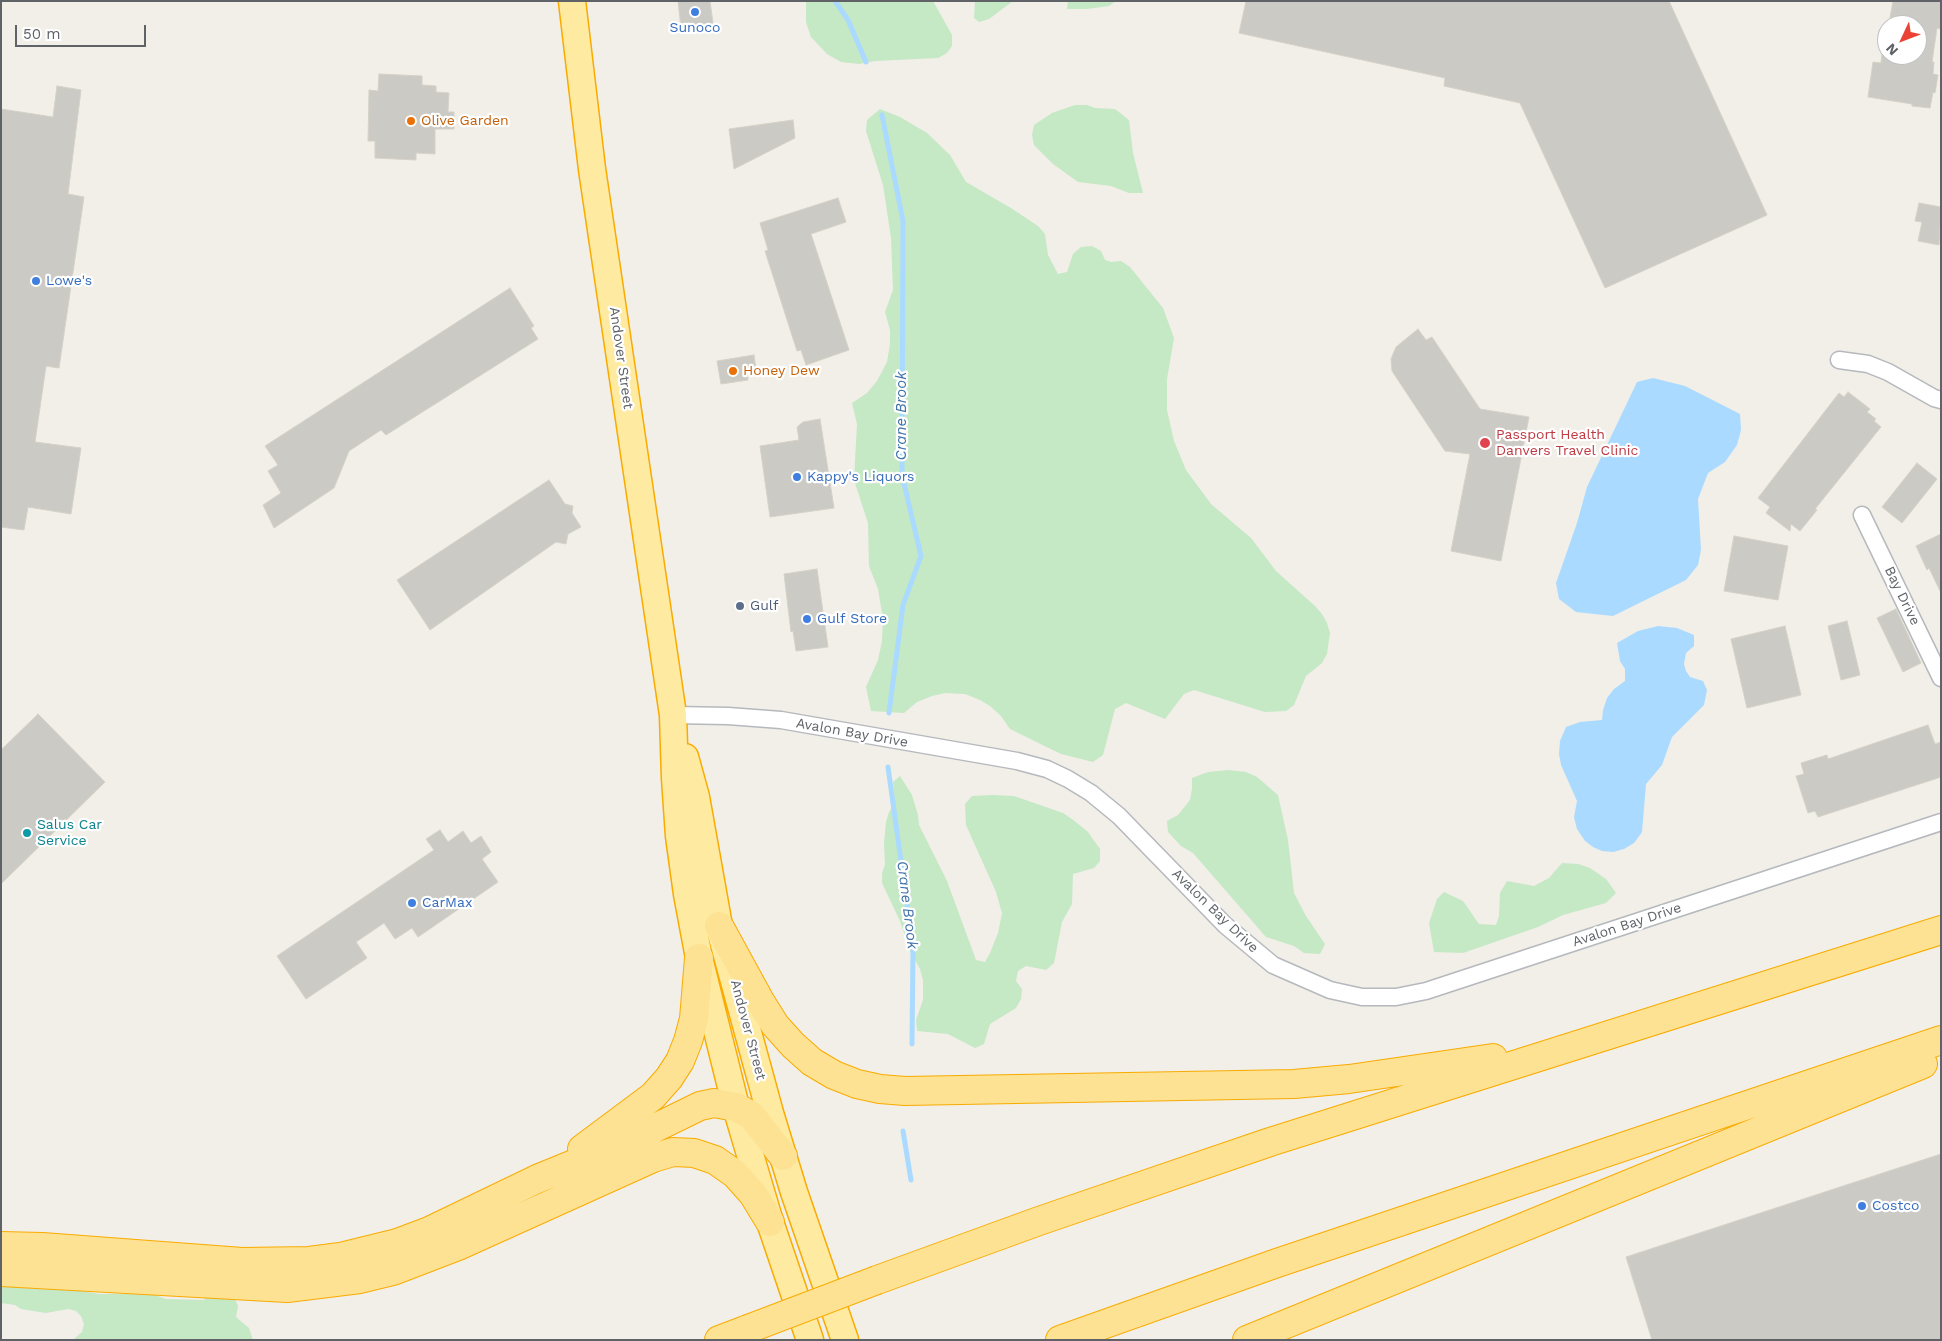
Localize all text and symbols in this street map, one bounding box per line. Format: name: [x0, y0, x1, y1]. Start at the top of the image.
marker: Sunoco: [689, 6, 701, 18]
scale bar: [18, 15, 149, 47]
north arrow: [1877, 15, 1927, 65]
place label: Sunoco: [670, 20, 720, 36]
text: 50 m: [23, 25, 60, 43]
text: N: [1882, 40, 1901, 59]
place label: Olive Garden: [421, 113, 509, 129]
marker: Olive Garden: [405, 115, 417, 127]
place label: Lowe's: [46, 273, 92, 289]
marker: Lowe's: [30, 275, 42, 287]
street label: Andover Street: [606, 306, 636, 410]
place label: Honey Dew: [743, 363, 820, 379]
marker: Honey Dew: [727, 365, 739, 377]
water label: Crane Brook: [893, 372, 911, 460]
place label: Passport Health Danvers Travel Clinic: [1496, 427, 1638, 460]
marker: Passport Health Danvers Travel Clinic: [1478, 436, 1492, 450]
place label: Kappy's Liquors: [807, 469, 914, 485]
marker: Kappy's Liquors: [791, 471, 803, 483]
street label: Bay Drive: [1881, 564, 1923, 628]
place label: Gulf: [750, 598, 779, 614]
marker: Gulf: [734, 600, 746, 612]
place label: Gulf Store: [817, 611, 887, 627]
marker: Gulf Store: [801, 613, 813, 625]
street label: Avalon Bay Drive: [795, 715, 909, 751]
place label: Salus Car Service: [37, 817, 102, 850]
marker: Salus Car Service: [21, 827, 33, 839]
water label: Crane Brook: [893, 860, 921, 950]
street label: Avalon Bay Drive: [1168, 866, 1262, 956]
place label: CarMax: [422, 895, 472, 911]
marker: CarMax: [406, 897, 418, 909]
street label: Avalon Bay Drive: [1570, 899, 1684, 951]
street label: Andover Street: [727, 978, 769, 1082]
place label: Costco: [1872, 1198, 1919, 1214]
marker: Costco: [1856, 1200, 1868, 1212]

